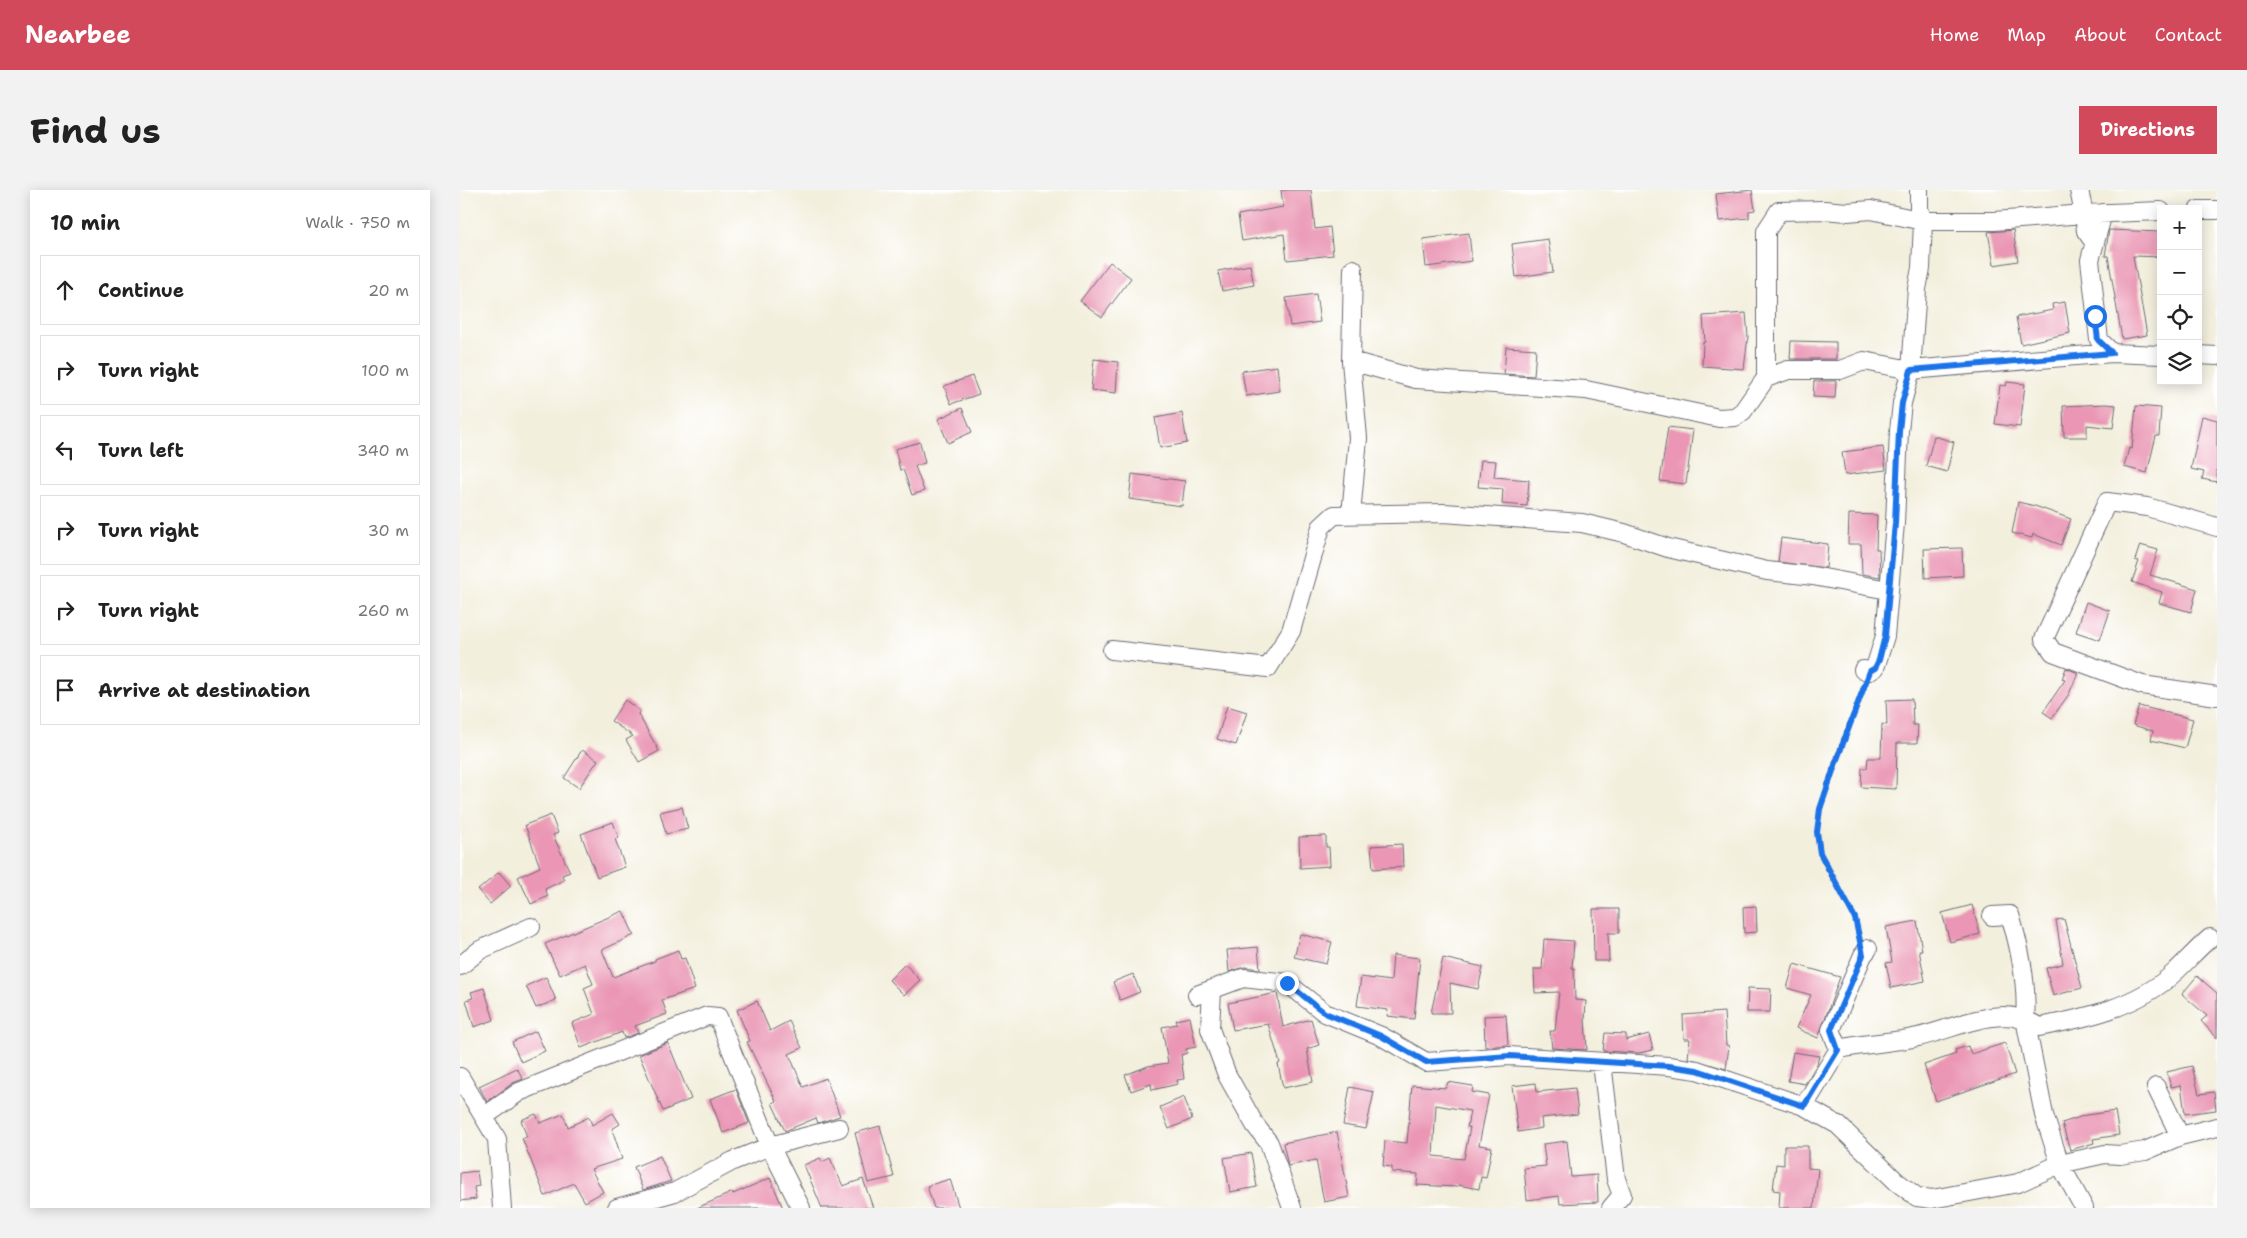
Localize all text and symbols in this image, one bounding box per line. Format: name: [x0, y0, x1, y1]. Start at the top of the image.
text: Nearbee: [25, 19, 131, 51]
text: Home: [1930, 23, 1979, 47]
text: Map: [2007, 23, 2046, 47]
text: About: [2074, 23, 2127, 47]
text: Contact: [2155, 23, 2222, 47]
button: Directions: [2079, 106, 2217, 154]
text: Find us: [30, 107, 161, 154]
map controls: [2157, 205, 2202, 385]
button: +: [2157, 205, 2202, 250]
text: 10 min: [50, 209, 120, 237]
text: Walk · 750 m: [305, 212, 410, 233]
button: −: [2157, 250, 2202, 295]
icon: ahead: [51, 276, 79, 304]
text: Continue: [98, 278, 184, 303]
text: 20 m: [368, 280, 409, 301]
button: locate: [2157, 295, 2202, 340]
route start: [2084, 305, 2107, 328]
button: layers: [2157, 340, 2202, 385]
icon: right: [51, 356, 79, 384]
text: Turn right: [98, 358, 199, 383]
text: 100 m: [361, 360, 409, 381]
icon: left: [51, 436, 79, 464]
text: Turn left: [98, 438, 184, 463]
text: 340 m: [357, 440, 409, 461]
icon: right: [51, 516, 79, 544]
text: Turn right: [98, 518, 199, 543]
text: 30 m: [368, 520, 409, 541]
icon: right: [51, 596, 79, 624]
text: Turn right: [98, 598, 199, 623]
text: 260 m: [357, 600, 409, 621]
icon: arrive: [51, 676, 79, 704]
text: Arrive at destination: [98, 678, 310, 703]
route end: [1276, 972, 1299, 995]

